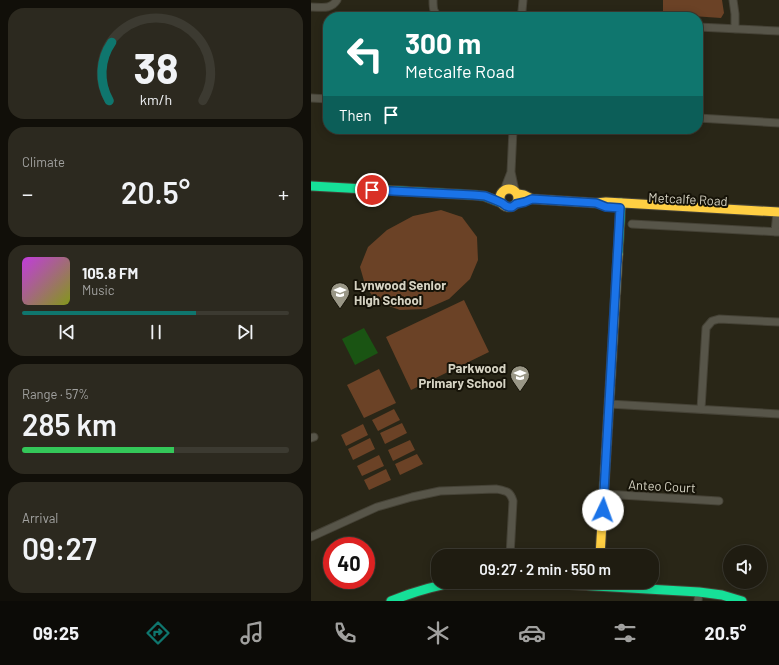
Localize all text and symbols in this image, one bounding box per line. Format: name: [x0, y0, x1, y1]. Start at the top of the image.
text: 300 m: [405, 26, 481, 60]
icon: left: [339, 28, 391, 80]
text: 38: [133, 42, 178, 92]
text: Metcalfe Road: [405, 60, 515, 82]
text: km/h: [139, 91, 172, 108]
icon: arrive: [380, 104, 402, 126]
text: Then: [339, 106, 372, 124]
text: Climate: [22, 154, 65, 170]
pin: [355, 173, 389, 207]
text: 20.5°: [121, 174, 190, 210]
icon: arrive: [361, 179, 383, 201]
text: −: [22, 180, 33, 206]
text: +: [278, 180, 289, 206]
street label: Metcalfe Road: [648, 189, 728, 209]
text: 105.8 FM: [82, 264, 138, 282]
place label: Lynwood Senior High School: [354, 277, 446, 308]
school or university icon: Lynwood Senior High School: [329, 281, 351, 309]
text: Music: [82, 282, 115, 298]
icon: previous: [56, 321, 78, 343]
icon: pause: [145, 321, 167, 343]
icon: next: [234, 321, 256, 343]
place label: Parkwood Primary School: [419, 360, 506, 391]
school or university icon: Parkwood Primary School: [509, 364, 531, 392]
text: Range · 57%: [22, 386, 89, 402]
text: 285 km: [22, 406, 117, 442]
street label: Anteo Court: [628, 476, 696, 496]
position arrow: [582, 489, 624, 531]
text: Arrival: [22, 510, 58, 526]
text: 09:27: [22, 530, 97, 566]
speed limit sign: 40: [323, 537, 375, 589]
map controls: [723, 545, 767, 589]
button: sound: [723, 545, 767, 589]
text: 09:27 · 2 min · 550 m: [479, 560, 611, 578]
icon: directions: [144, 619, 172, 647]
icon: music: [238, 619, 266, 647]
icon: phone: [331, 619, 359, 647]
icon: climate: [424, 619, 452, 647]
icon: car: [518, 619, 546, 647]
icon: filters: [611, 619, 639, 647]
text: 09:25: [33, 622, 79, 644]
text: 20.5°: [705, 622, 746, 644]

